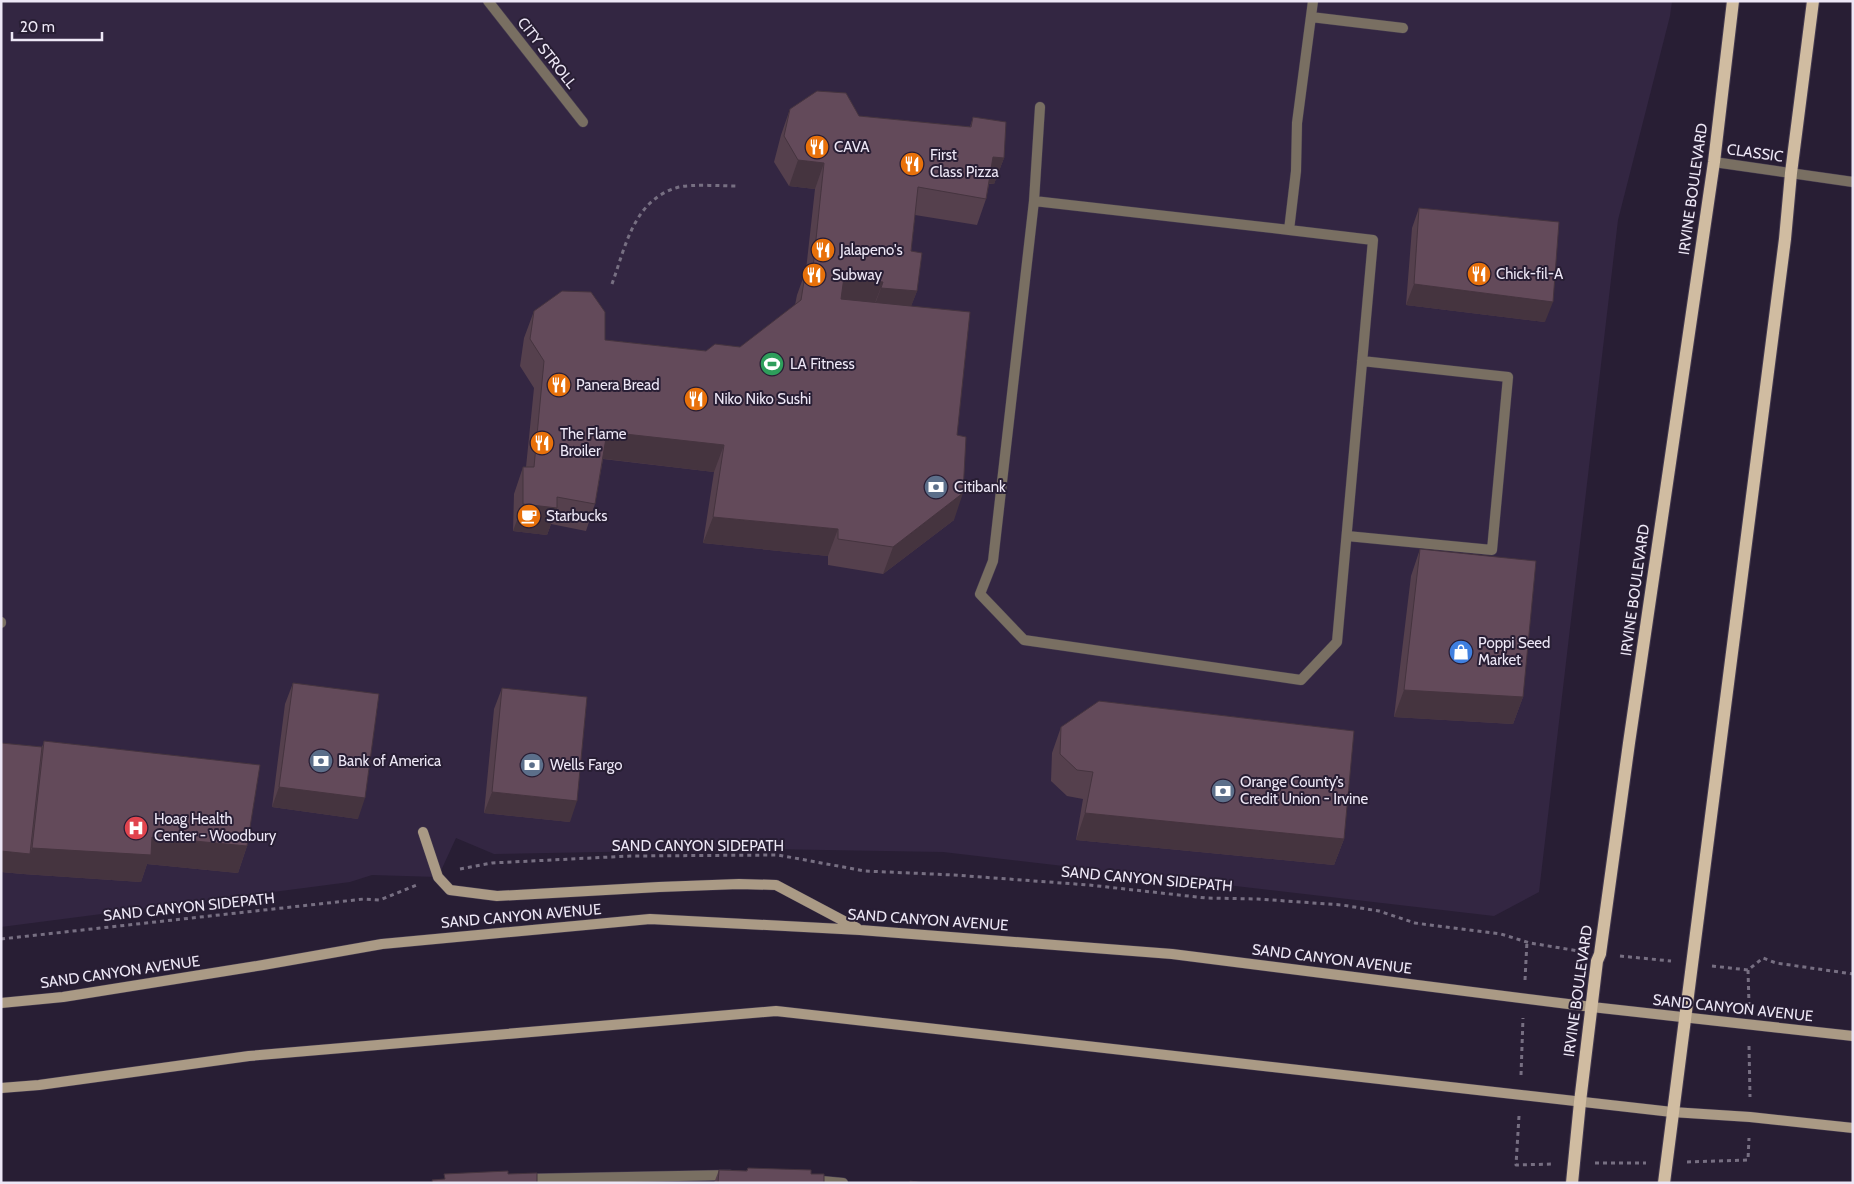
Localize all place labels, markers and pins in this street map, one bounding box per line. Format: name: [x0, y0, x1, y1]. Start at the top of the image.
restaurant icon: CAVA: [804, 134, 830, 160]
place label: CAVA: [834, 138, 870, 156]
place label: First Class Pizza: [930, 146, 1000, 181]
restaurant icon: First Class Pizza: [899, 151, 925, 177]
restaurant icon: Jalapeno's: [810, 237, 836, 263]
place label: Jalapeno's: [839, 241, 903, 259]
restaurant icon: Chick-fil-A: [1466, 261, 1492, 287]
restaurant icon: Subway: [801, 262, 827, 288]
place label: Chick-fil-A: [1496, 265, 1564, 283]
place label: Subway: [832, 266, 882, 284]
sports icon: LA Fitness: [759, 351, 785, 377]
place label: LA Fitness: [790, 355, 855, 373]
restaurant icon: Panera Bread: [546, 372, 572, 398]
place label: Panera Bread: [576, 376, 659, 394]
restaurant icon: Niko Niko Sushi: [683, 386, 709, 412]
place label: Niko Niko Sushi: [714, 390, 811, 408]
place label: The Flame Broiler: [560, 425, 627, 460]
restaurant icon: The Flame Broiler: [529, 430, 555, 456]
bank icon: Citibank: [923, 474, 949, 500]
place label: Citibank: [954, 478, 1006, 496]
cafe icon: Starbucks: [516, 503, 542, 529]
place label: Starbucks: [546, 507, 607, 525]
place label: Poppi Seed Market: [1478, 634, 1550, 669]
shop icon: Poppi Seed Market: [1448, 639, 1474, 665]
bank icon: Bank of America: [308, 748, 334, 774]
place label: Bank of America: [338, 752, 442, 770]
bank icon: Wells Fargo: [519, 752, 545, 778]
place label: Wells Fargo: [550, 756, 623, 774]
place label: Orange County’s Credit Union - Irvine: [1240, 773, 1369, 808]
bank icon: Orange County’s Credit Union - Irvine: [1210, 778, 1236, 804]
place label: Hoag Health Center - Woodbury: [154, 810, 277, 845]
hospital icon: Hoag Health Center - Woodbury: [123, 815, 149, 841]

